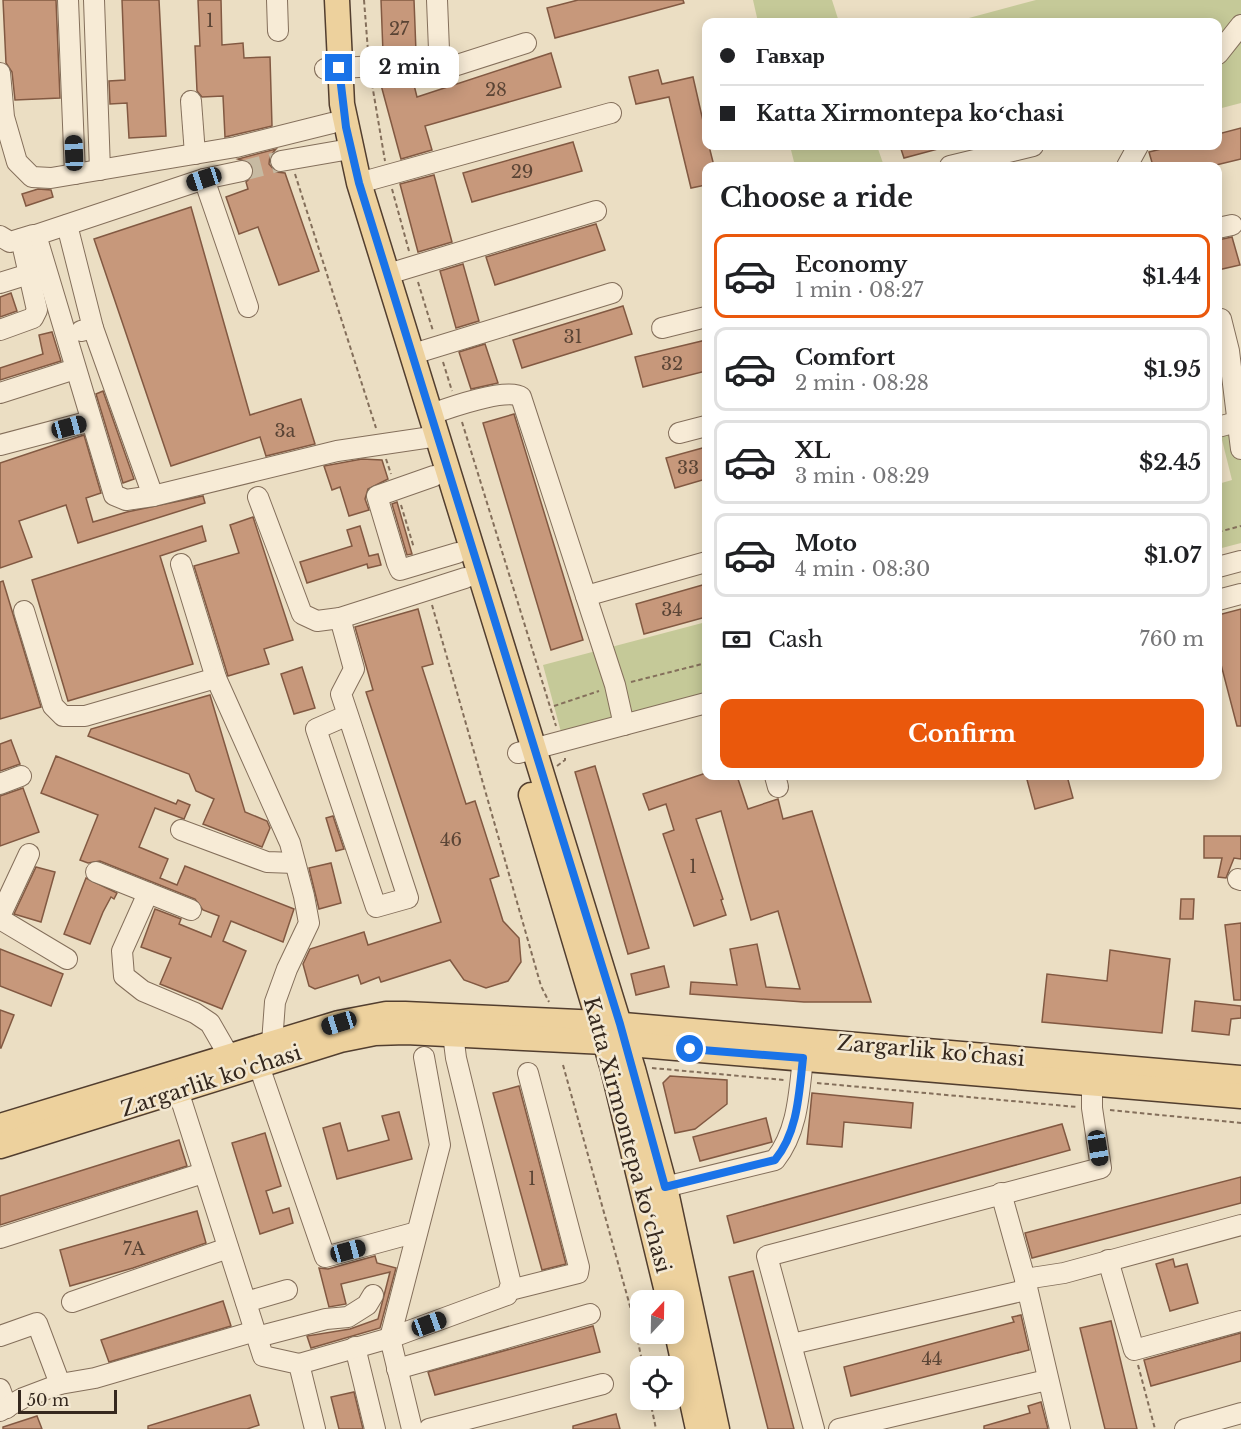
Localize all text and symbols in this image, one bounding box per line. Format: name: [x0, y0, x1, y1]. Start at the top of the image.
house number: 1: [206, 10, 214, 32]
house number: 27: [389, 18, 410, 40]
text: Гавхар: [756, 42, 825, 69]
callout: 2 min: [360, 47, 459, 89]
route end: [325, 54, 352, 81]
text: 2 min: [378, 55, 441, 79]
house number: 28: [485, 79, 507, 101]
text: Katta Xirmontepa koʻchasi: [756, 100, 1064, 127]
car: [64, 135, 84, 171]
house number: 29: [511, 161, 533, 183]
car: [184, 165, 224, 193]
text: Choose a ride: [720, 181, 913, 214]
icon: car: [723, 249, 777, 303]
text: Economy: [795, 251, 907, 278]
text: $1.44: [1142, 263, 1201, 290]
text: 1 min · 08:27: [795, 278, 923, 302]
house number: 31: [563, 326, 583, 348]
icon: car: [723, 342, 777, 396]
text: Comfort: [795, 344, 895, 371]
house number: 32: [661, 353, 683, 375]
text: $1.95: [1144, 356, 1201, 383]
text: 2 min · 08:28: [795, 371, 929, 395]
car: [49, 414, 89, 440]
house number: 3a: [274, 420, 296, 442]
icon: car: [723, 435, 777, 489]
text: XL: [795, 437, 830, 464]
text: $2.45: [1139, 449, 1201, 476]
house number: 33: [677, 457, 699, 479]
text: 3 min · 08:29: [795, 464, 930, 488]
icon: car: [723, 528, 777, 582]
text: Moto: [795, 530, 857, 557]
text: $1.07: [1144, 542, 1201, 569]
text: 4 min · 08:30: [795, 557, 930, 581]
house number: 34: [661, 599, 683, 621]
icon: cash: [720, 623, 753, 656]
text: Cash: [768, 626, 823, 653]
text: 760 m: [1140, 627, 1204, 651]
button: Confirm: [720, 699, 1204, 768]
house number: 46: [440, 829, 462, 851]
house number: 1: [689, 856, 697, 878]
street label: Katta Xirmontepa koʻchasi: [578, 994, 676, 1276]
car: [319, 1009, 359, 1037]
street label: Zargarlik ko'chasi: [836, 1030, 1026, 1072]
route start: [676, 1035, 703, 1062]
street label: Zargarlik ko'chasi: [117, 1040, 305, 1122]
car: [1086, 1129, 1110, 1167]
house number: 1: [528, 1168, 536, 1190]
house number: 7A: [123, 1238, 146, 1260]
car: [328, 1238, 368, 1264]
north arrow: [630, 1290, 684, 1344]
map controls: [630, 1290, 684, 1410]
car: [409, 1309, 449, 1339]
house number: 44: [921, 1348, 943, 1370]
button: locate: [630, 1356, 684, 1410]
scale bar: [18, 1387, 117, 1414]
text: 50 m: [27, 1390, 69, 1410]

